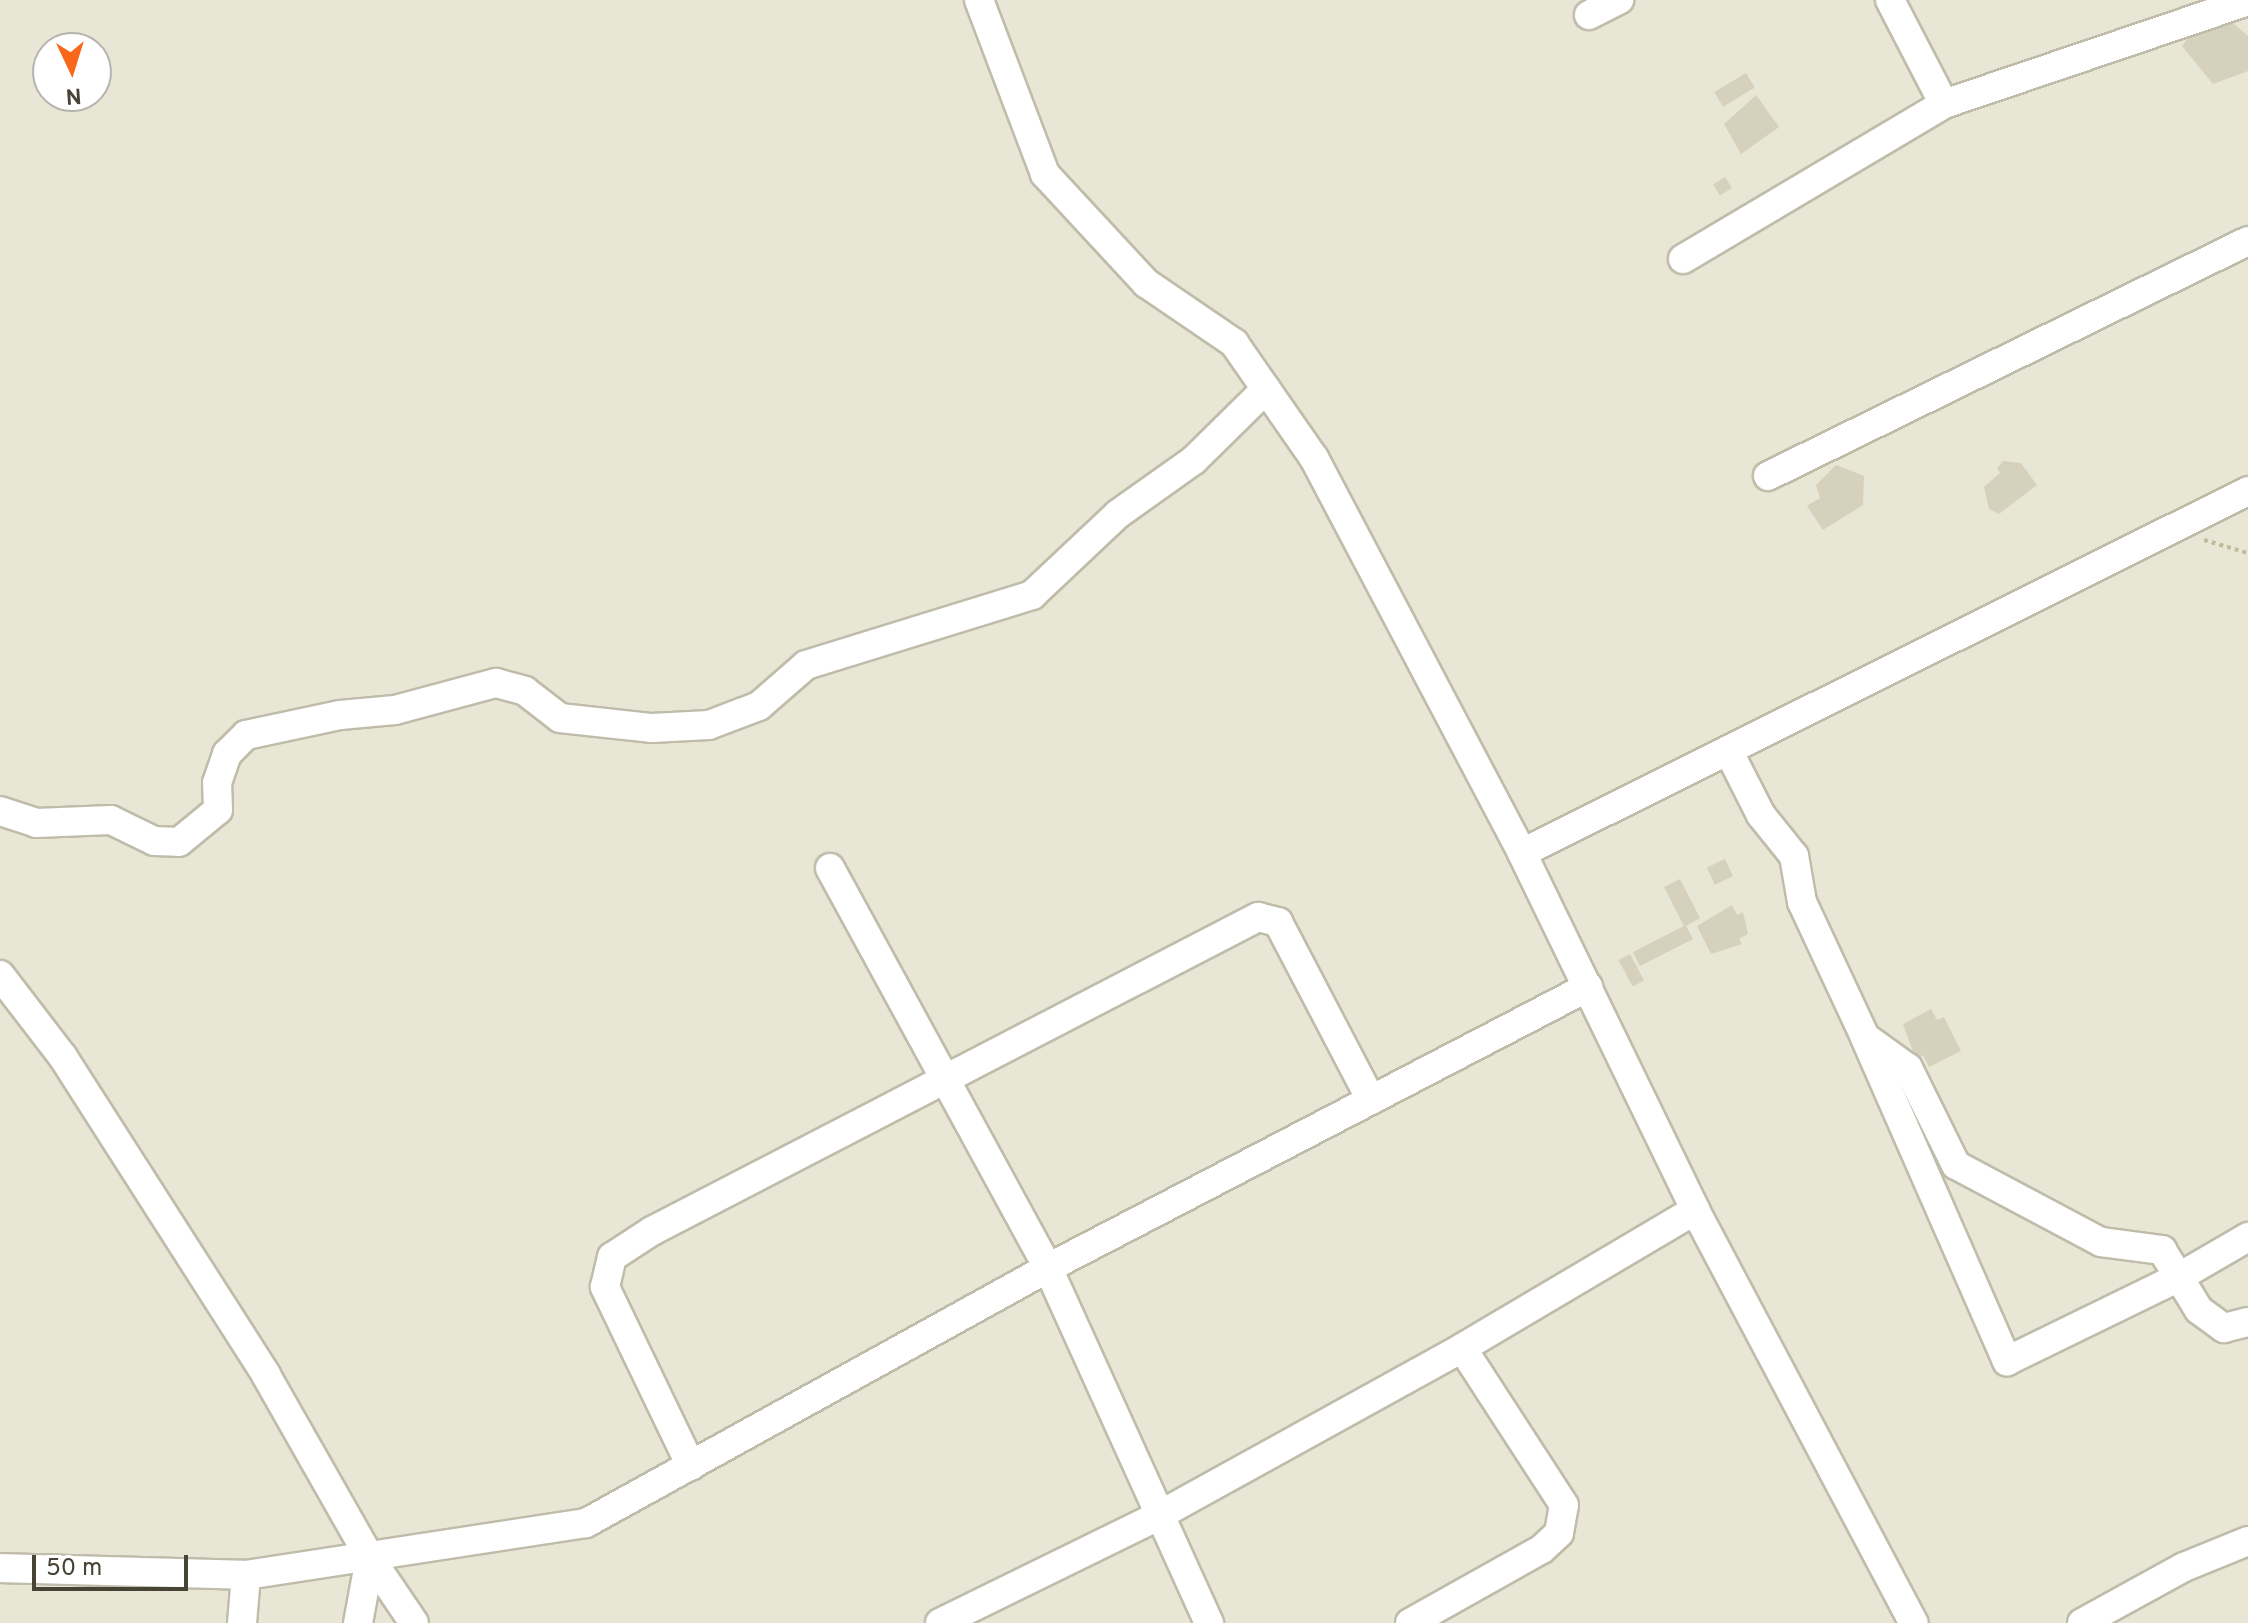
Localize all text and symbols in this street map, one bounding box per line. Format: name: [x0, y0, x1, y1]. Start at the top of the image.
north arrow: [32, 32, 112, 112]
text: N: [65, 80, 82, 108]
scale bar: [36, 1539, 192, 1589]
text: 50 m: [46, 1554, 102, 1584]

